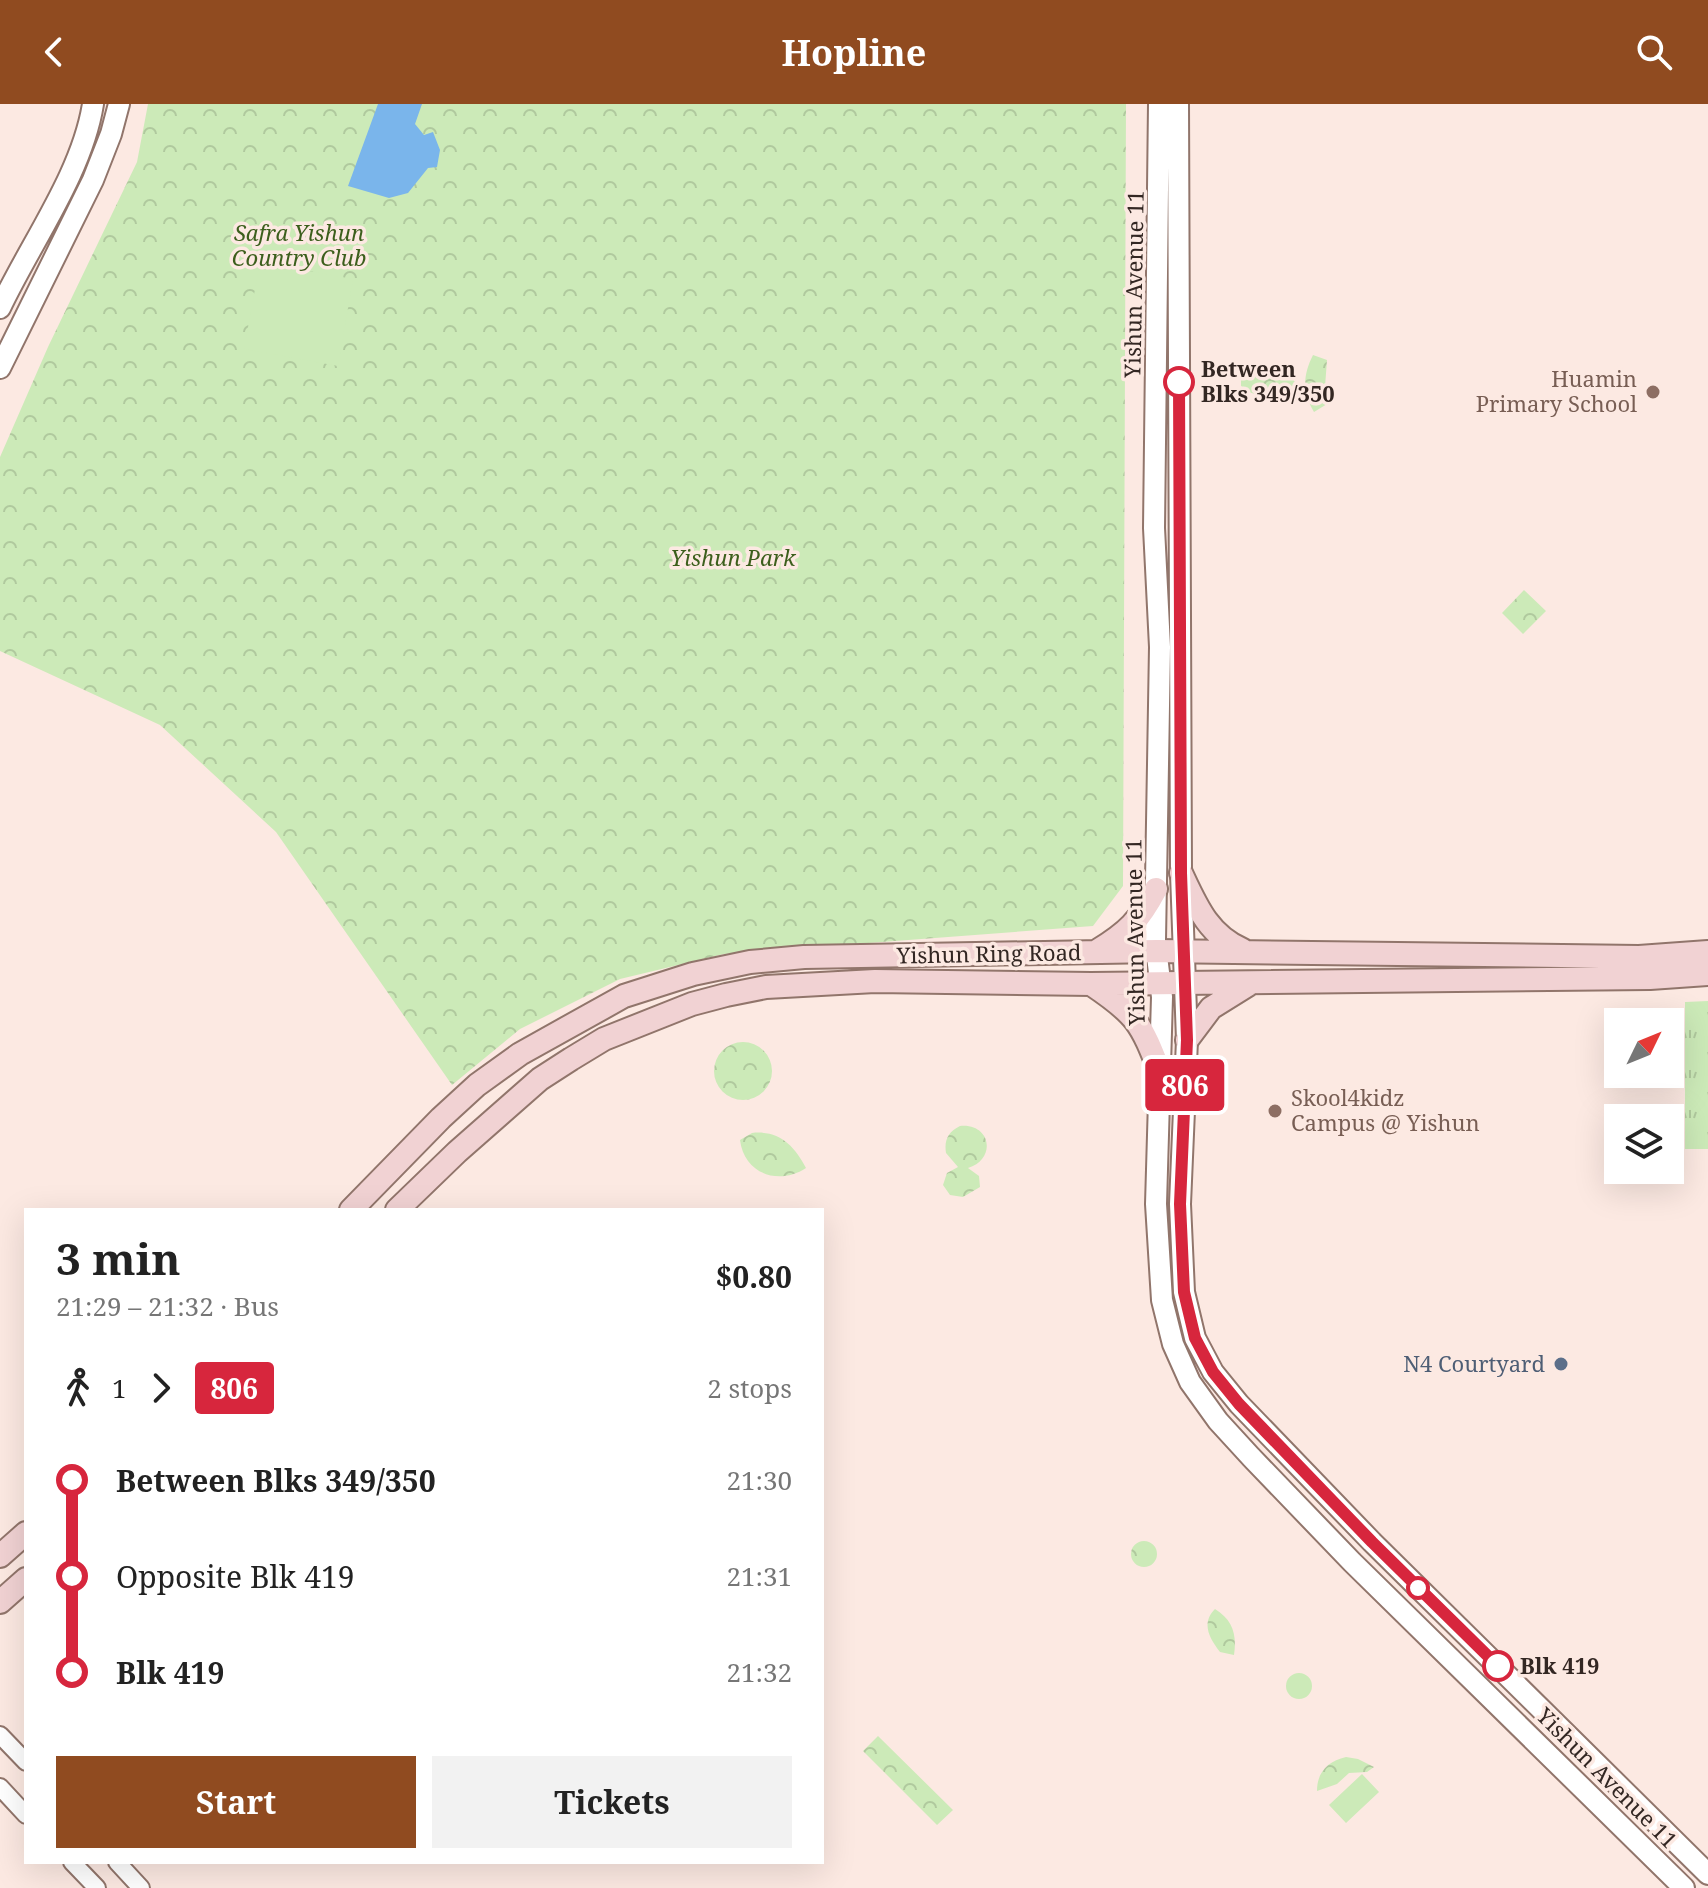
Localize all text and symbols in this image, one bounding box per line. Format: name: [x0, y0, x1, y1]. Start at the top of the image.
text: Hopline: [782, 28, 926, 77]
icon: back: [32, 30, 76, 74]
icon: search: [1632, 30, 1676, 74]
street label: Yishun Avenue 11: [1116, 190, 1150, 379]
park label: Safra Yishun Country Club: [232, 217, 366, 272]
place label: Between Blks 349/350: [1201, 353, 1335, 408]
place label: Huamin Primary School: [1476, 363, 1637, 418]
marker: Between Blks 349/350: [1164, 367, 1194, 397]
marker: Huamin Primary School: [1644, 383, 1662, 401]
park label: Yishun Park: [670, 542, 797, 572]
street label: Yishun Avenue 11: [1117, 838, 1151, 1027]
street label: Yishun Ring Road: [895, 936, 1082, 970]
north arrow: [1604, 1008, 1684, 1088]
map controls: [1604, 1008, 1684, 1184]
line badge: 806: [1139, 1059, 1231, 1111]
text: 806: [1161, 1066, 1209, 1104]
place label: Skool4kidz Campus @ Yishun: [1291, 1082, 1480, 1137]
marker: Skool4kidz Campus @ Yishun: [1266, 1102, 1284, 1120]
button: layers: [1604, 1104, 1684, 1184]
text: 3 min: [56, 1228, 181, 1288]
text: $0.80: [715, 1256, 792, 1297]
text: 21:29 – 21:32 · Bus: [56, 1288, 279, 1324]
place label: N4 Courtyard: [1403, 1348, 1545, 1378]
marker: N4 Courtyard: [1552, 1355, 1570, 1373]
icon: walk: [56, 1366, 100, 1410]
icon: forward: [139, 1366, 183, 1410]
text: 806: [211, 1369, 258, 1407]
text: 1: [112, 1370, 127, 1406]
text: 2 stops: [707, 1370, 792, 1406]
text: Between Blks 349/350: [116, 1460, 436, 1501]
text: 21:30: [726, 1462, 792, 1498]
text: Opposite Blk 419: [116, 1556, 355, 1597]
text: 21:31: [726, 1558, 792, 1594]
unlabelled marker: [1407, 1577, 1429, 1599]
place label: Blk 419: [1520, 1650, 1600, 1680]
marker: Blk 419: [1483, 1651, 1513, 1681]
text: Blk 419: [116, 1652, 224, 1693]
text: 21:32: [726, 1654, 792, 1690]
street label: Yishun Avenue 11: [1530, 1700, 1685, 1854]
button: Start: [56, 1756, 416, 1848]
button: Tickets: [432, 1756, 792, 1848]

